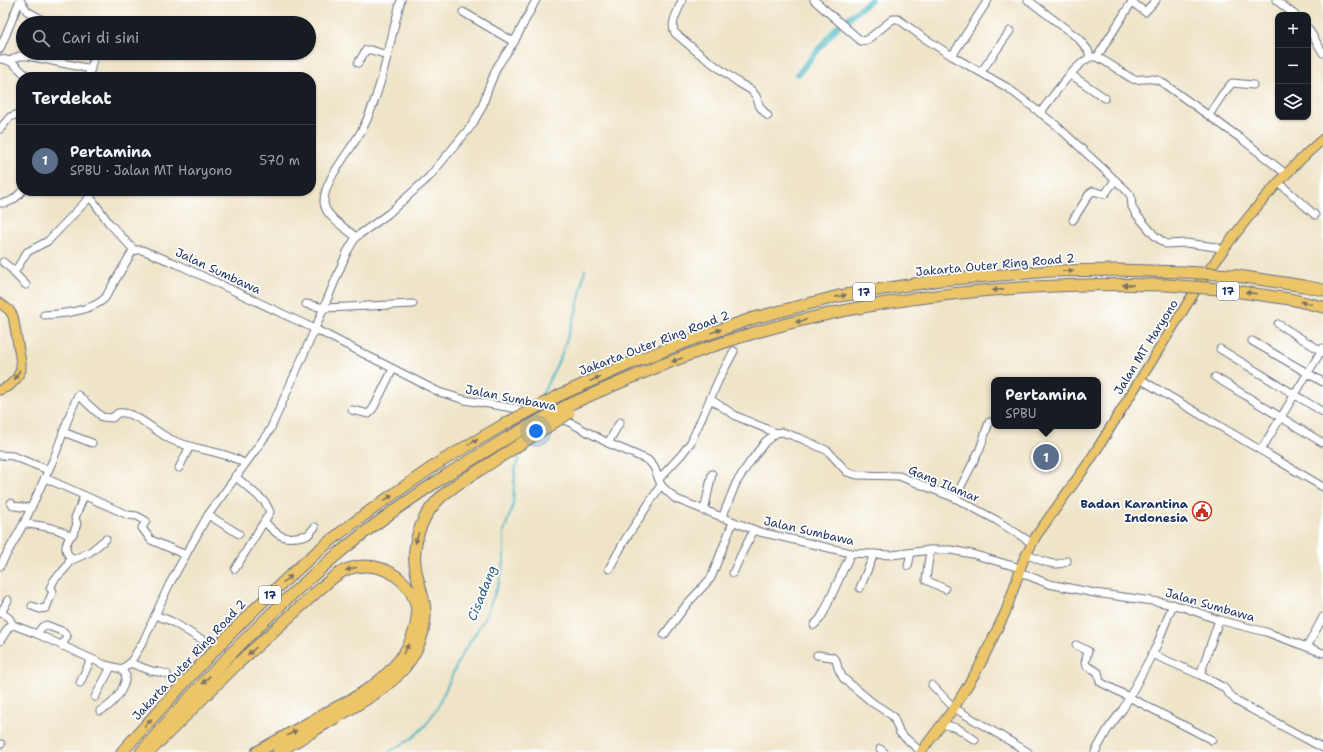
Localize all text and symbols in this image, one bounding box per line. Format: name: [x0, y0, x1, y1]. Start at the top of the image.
map controls: [1275, 12, 1311, 120]
button: +: [1275, 12, 1311, 48]
search box: [16, 16, 316, 60]
icon: search: [30, 27, 52, 49]
text: Cari di sini: [62, 28, 139, 48]
button: −: [1275, 48, 1311, 84]
button: layers: [1275, 84, 1311, 120]
text: Terdekat: [32, 87, 112, 109]
text: Pertamina: [70, 142, 151, 162]
text: 1: [42, 152, 48, 169]
text: 570 m: [259, 152, 300, 169]
text: SPBU · Jalan MT Haryono: [70, 162, 232, 179]
street label: Jalan Sumbawa: [173, 244, 264, 298]
street label: Jakarta Outer Ring Road 2: [915, 250, 1075, 280]
one-way arrow: [1062, 268, 1075, 274]
one-way arrow: [1122, 281, 1134, 288]
road number: 17: [1217, 282, 1239, 300]
road number: 17: [853, 283, 875, 301]
one-way arrow: [992, 287, 1004, 294]
one-way arrow: [1245, 290, 1257, 296]
one-way arrow: [835, 293, 847, 299]
street label: Jalan MT Haryono: [1110, 296, 1182, 398]
one-way arrow: [1300, 300, 1312, 306]
street label: Jakarta Outer Ring Road 2: [577, 307, 731, 379]
one-way arrow: [795, 319, 807, 325]
one-way arrow: [711, 328, 723, 334]
one-way arrow: [670, 357, 682, 363]
one-way arrow: [14, 369, 21, 381]
one-way arrow: [590, 376, 601, 382]
popup: [991, 377, 1101, 429]
street label: Jalan Sumbawa: [464, 381, 558, 415]
text: Pertamina: [1005, 385, 1087, 405]
text: SPBU: [1005, 405, 1037, 422]
your location: [526, 421, 546, 441]
one-way arrow: [467, 439, 479, 446]
pin: 1: [1033, 442, 1059, 472]
street label: Gang Ilamar: [906, 462, 982, 506]
one-way arrow: [383, 494, 393, 502]
place label: Badan Karantina Indonesia: [1080, 496, 1189, 526]
public building icon: Badan Karantina Indonesia: [1191, 500, 1213, 522]
street label: Jalan Sumbawa: [762, 513, 856, 549]
one-way arrow: [414, 532, 420, 544]
water label: Cisadang: [463, 563, 501, 623]
one-way arrow: [345, 566, 357, 572]
one-way arrow: [282, 575, 292, 584]
street label: Jalan Sumbawa: [1163, 585, 1257, 626]
road number: 17: [259, 586, 281, 604]
street label: Jakarta Outer Ring Road 2: [129, 596, 249, 724]
one-way arrow: [402, 643, 409, 655]
one-way arrow: [247, 647, 257, 656]
one-way arrow: [201, 675, 210, 685]
one-way arrow: [143, 717, 152, 728]
one-way arrow: [286, 729, 297, 736]

